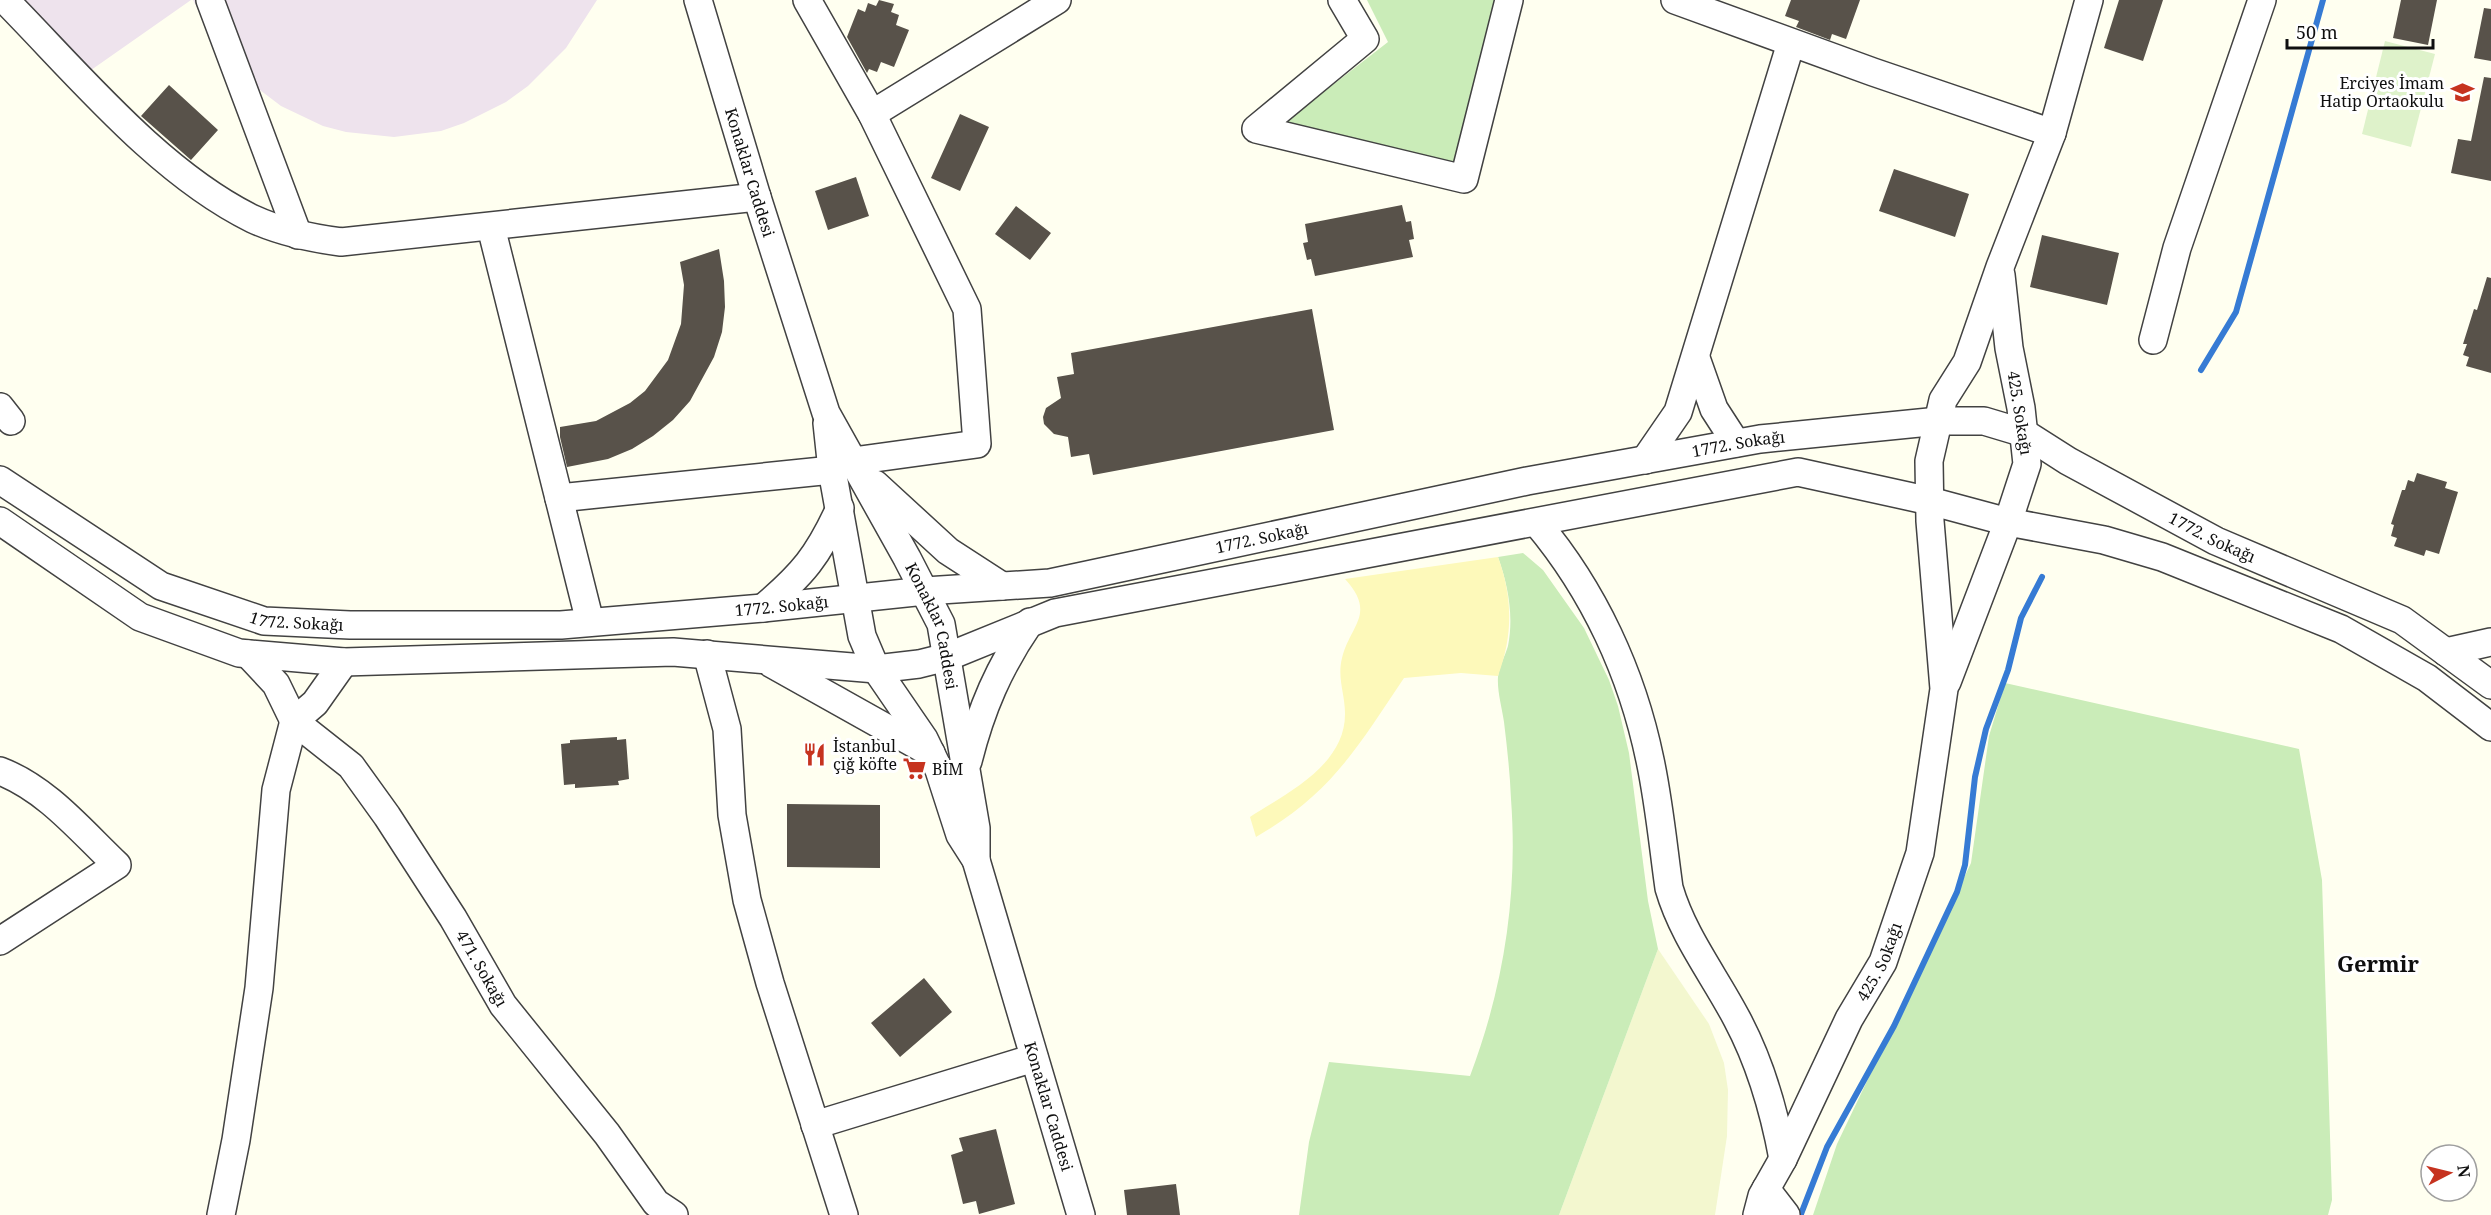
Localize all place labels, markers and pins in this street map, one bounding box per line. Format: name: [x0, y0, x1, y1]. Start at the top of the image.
place label: Erciyes İmam Hatip Ortaokulu: [2320, 72, 2444, 112]
school or university icon: Erciyes İmam Hatip Ortaokulu: [2449, 79, 2475, 105]
place label: İstanbul çiğ köfte: [833, 735, 897, 775]
restaurant icon: İstanbul çiğ köfte: [802, 742, 828, 768]
supermarket icon: BİM: [901, 756, 927, 782]
place label: BİM: [932, 758, 963, 780]

